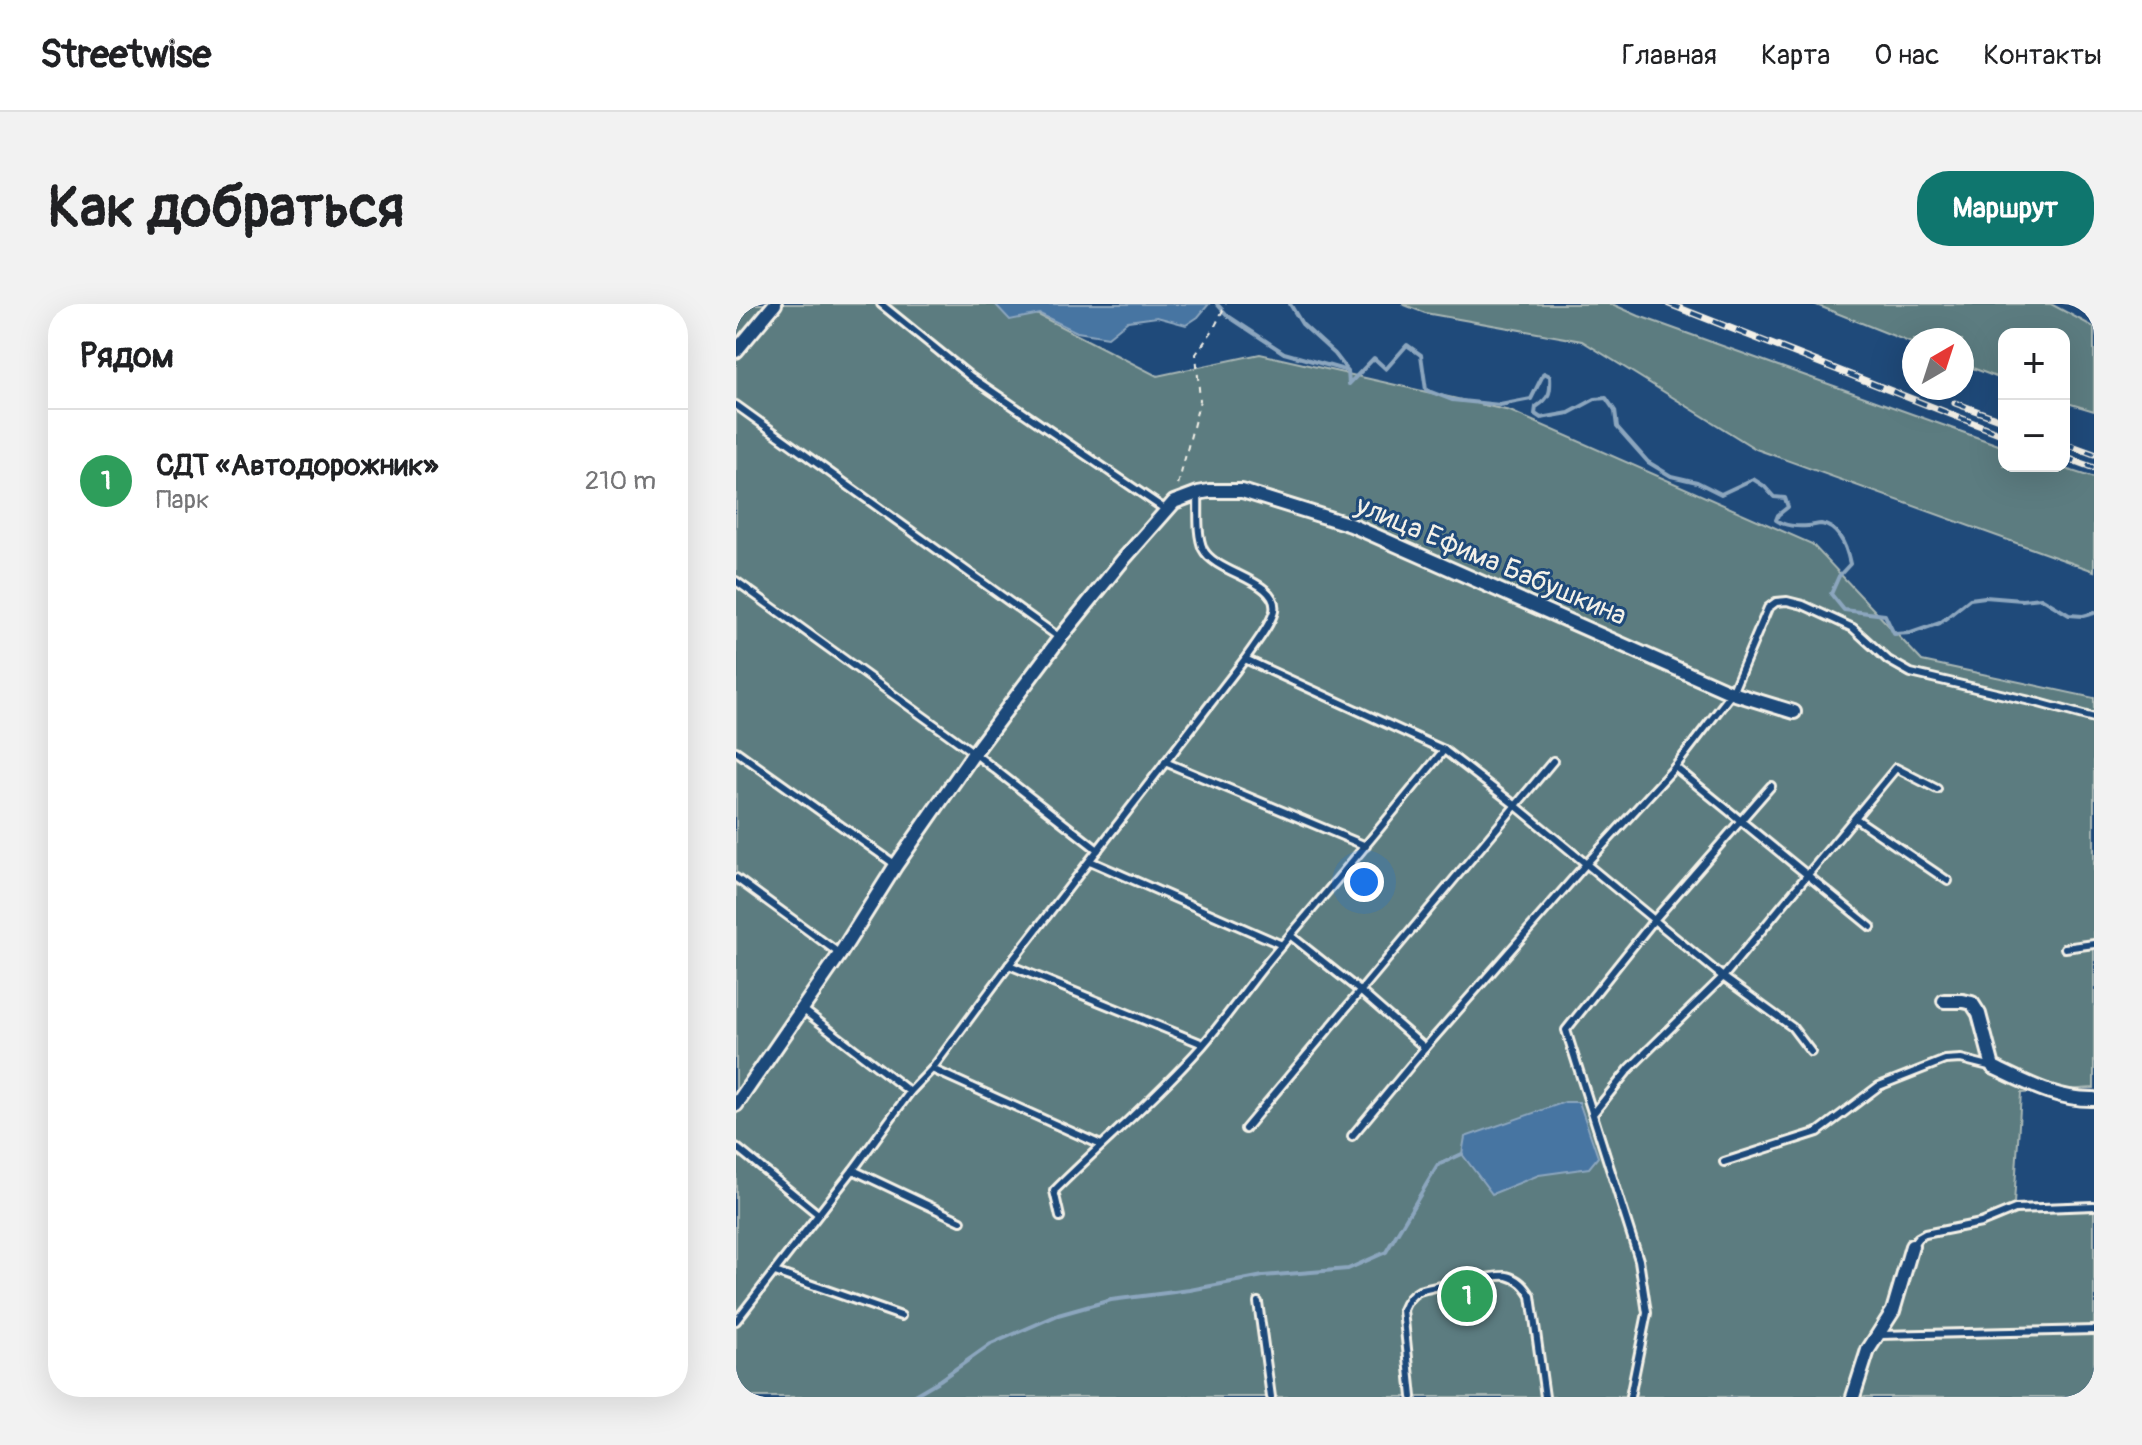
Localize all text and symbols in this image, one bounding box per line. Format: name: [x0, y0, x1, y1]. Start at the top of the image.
text: Streetwise: [40, 31, 211, 79]
text: Главная: [1622, 38, 1717, 73]
text: Карта: [1761, 38, 1830, 73]
text: О нас: [1874, 38, 1939, 73]
text: Контакты: [1983, 38, 2102, 73]
button: Маршрут: [1917, 171, 2094, 246]
text: Как добраться: [48, 174, 404, 243]
north arrow: [1902, 328, 1974, 400]
map controls: [1998, 328, 2070, 472]
button: +: [1998, 328, 2070, 400]
text: Рядом: [80, 335, 174, 378]
button: −: [1998, 400, 2070, 472]
text: СДТ «Автодорожник»: [156, 447, 439, 484]
text: 1: [101, 465, 111, 497]
text: 210 m: [585, 465, 656, 497]
text: Парк: [156, 484, 209, 516]
street label: улица Ефима Бабушкина: [1349, 488, 1632, 634]
your location: [1344, 862, 1384, 902]
pin: 1: [1441, 1266, 1493, 1326]

